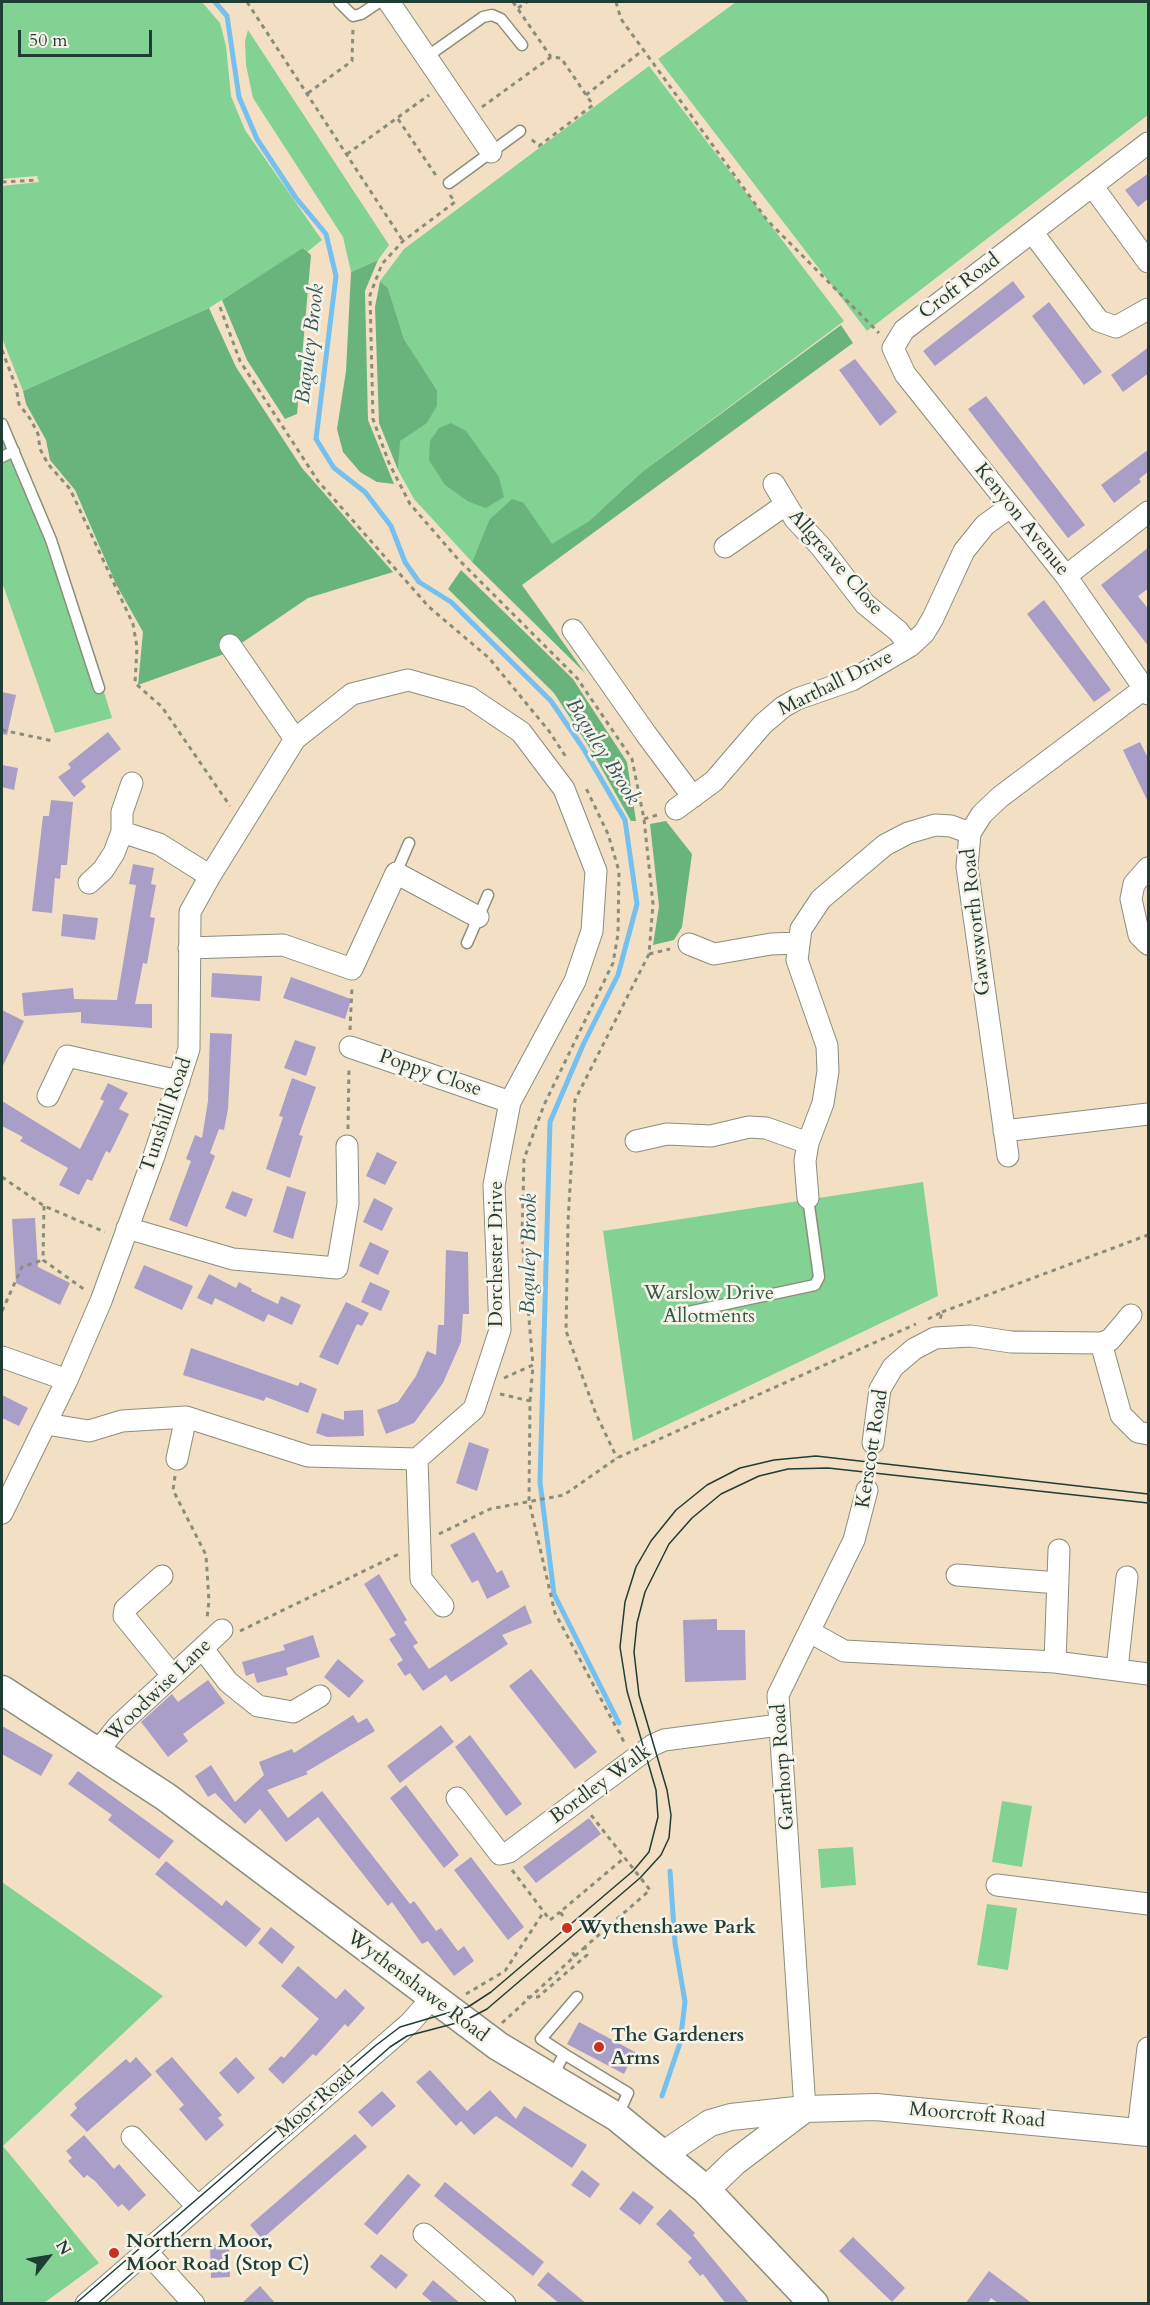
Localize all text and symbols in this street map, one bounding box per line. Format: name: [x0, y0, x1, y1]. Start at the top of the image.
scale bar: [21, 18, 154, 56]
text: 50 m: [29, 28, 68, 53]
street label: Croft Road: [915, 249, 1005, 325]
water label: Baguley Brook: [291, 282, 331, 406]
street label: Kenyon Avenue: [968, 459, 1074, 581]
street label: Allgreave Close: [783, 505, 887, 621]
street label: Marthall Drive: [775, 646, 897, 722]
water label: Baguley Brook: [559, 694, 645, 810]
street label: Gawsworth Road: [957, 847, 997, 997]
street label: Poppy Close: [376, 1045, 484, 1103]
street label: Tunshill Road: [136, 1054, 198, 1176]
street label: Dorchester Drive: [485, 1181, 509, 1327]
water label: Baguley Brook: [516, 1193, 544, 1315]
park label: Warslow Drive Allotments: [644, 1282, 774, 1329]
street label: Kerscott Road: [852, 1388, 894, 1510]
street label: Woodwise Lane: [101, 1634, 217, 1748]
street label: Garthorp Road: [768, 1703, 800, 1831]
street label: Bordley Walk: [546, 1740, 656, 1830]
place label: Wythenshawe Park: [579, 1916, 756, 1940]
marker: Wythenshawe Park: [560, 1921, 574, 1935]
street label: Wythenshawe Road: [341, 1926, 493, 2048]
place label: The Gardeners Arms: [611, 2024, 744, 2071]
marker: The Gardeners Arms: [592, 2040, 606, 2054]
street label: Moor Road: [271, 2062, 361, 2144]
street label: Moorcroft Road: [908, 2098, 1046, 2134]
north arrow: [18, 2227, 78, 2287]
place label: Northern Moor, Moor Road (Stop C): [126, 2230, 310, 2277]
text: N: [50, 2236, 76, 2259]
marker: Northern Moor, Moor Road (Stop C): [107, 2246, 121, 2260]

